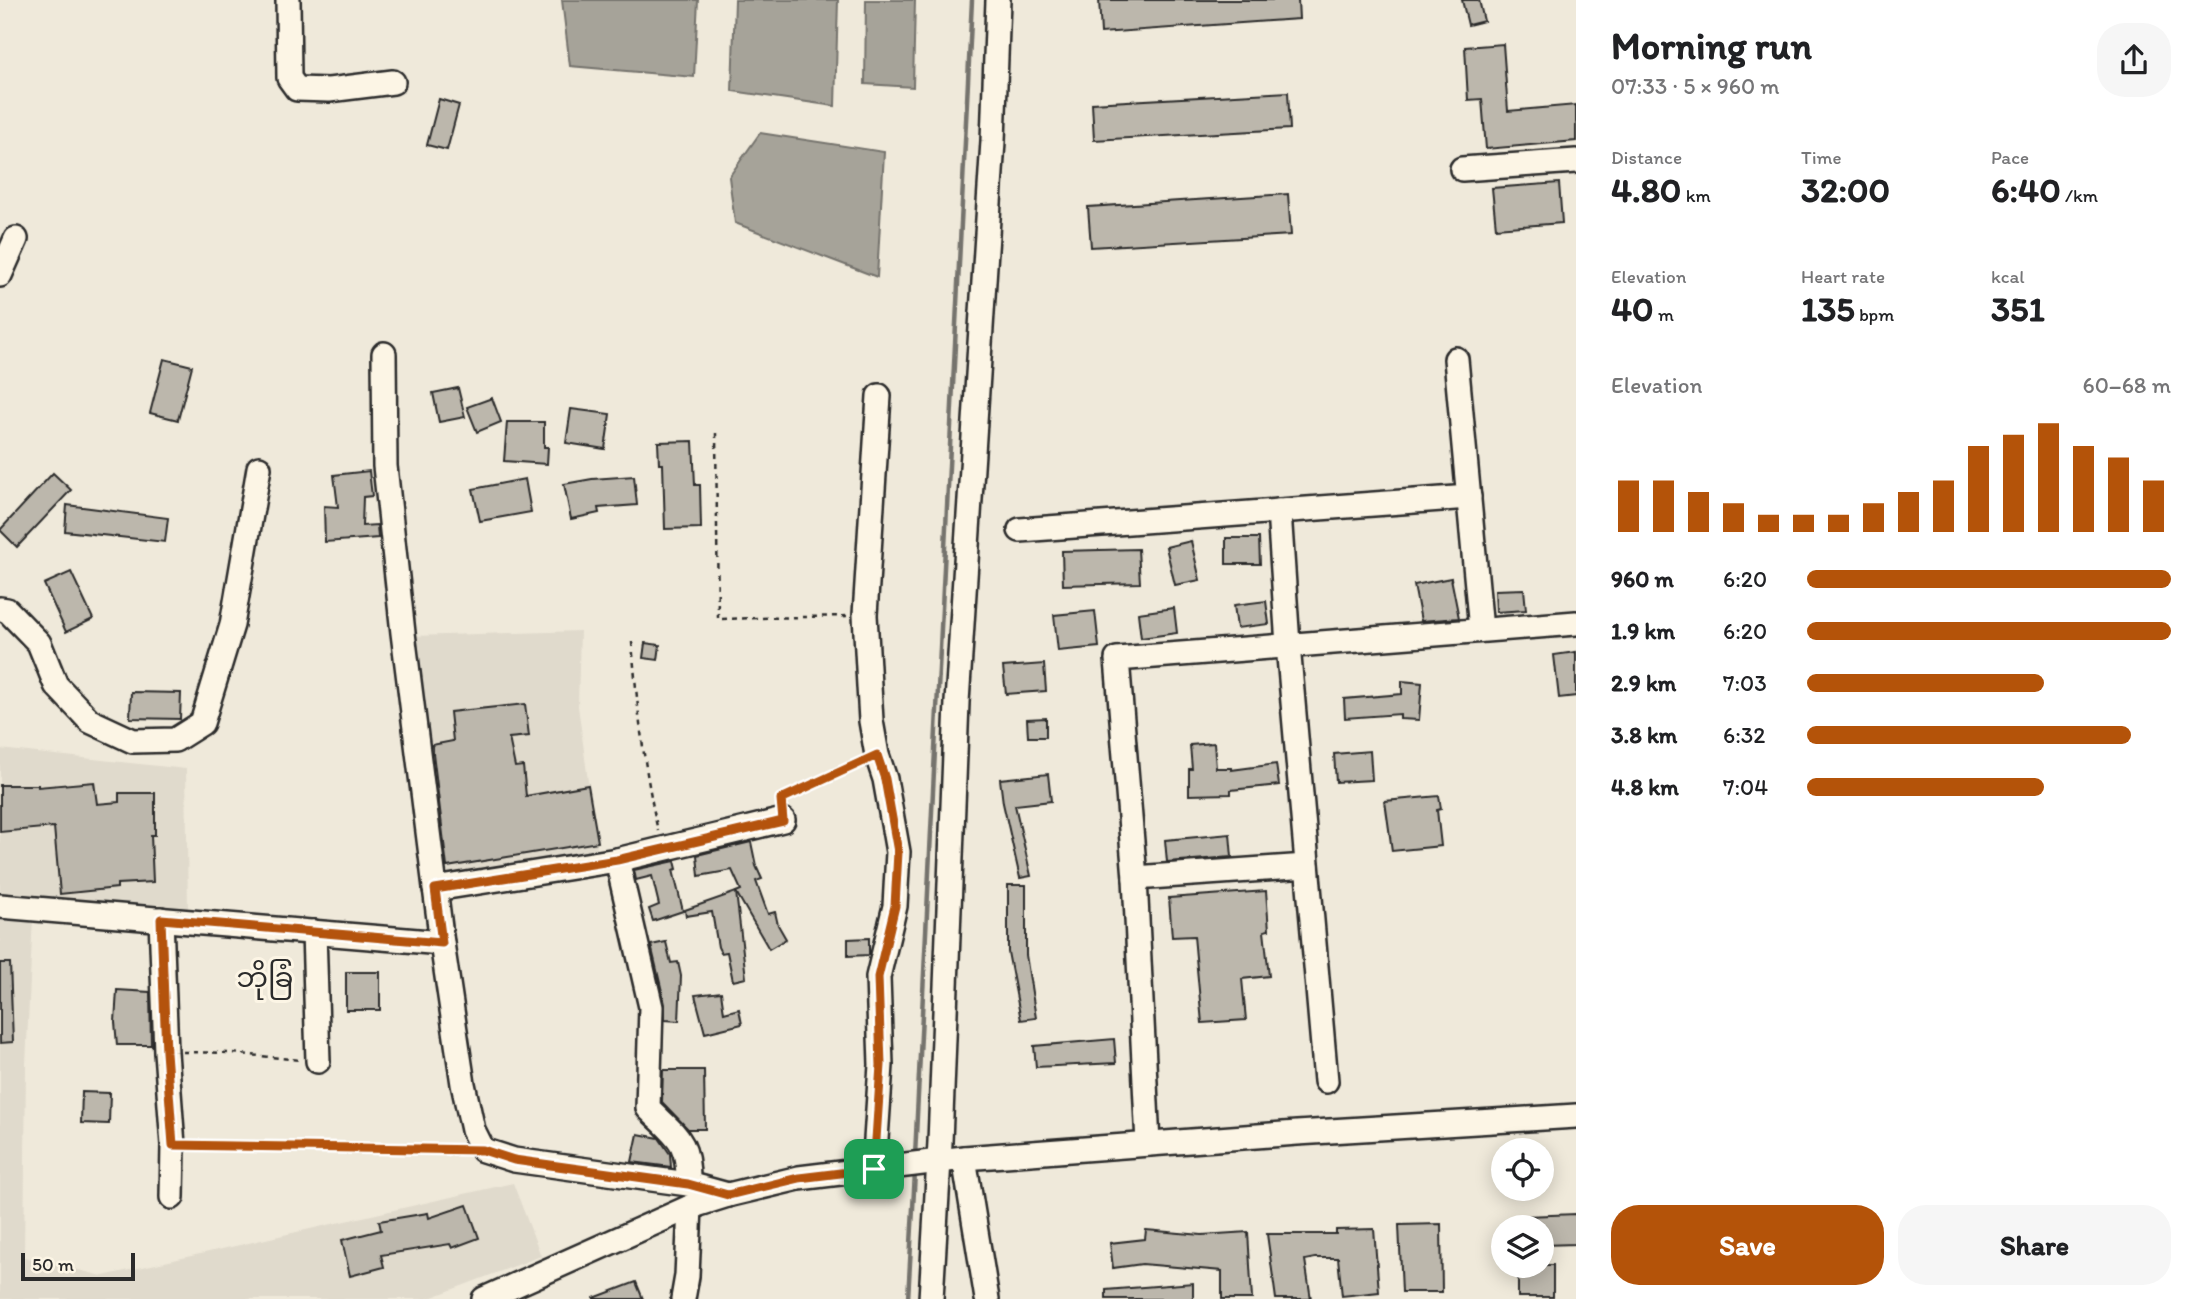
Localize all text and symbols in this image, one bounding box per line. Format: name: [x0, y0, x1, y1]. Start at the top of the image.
text: Morning run: [1611, 23, 1812, 69]
button: share: [2097, 23, 2171, 97]
text: 07:33 · 5 × 960 m: [1611, 72, 1780, 100]
text: Distance: [1611, 146, 1682, 169]
text: Time: [1801, 146, 1842, 169]
text: Pace: [1991, 146, 2029, 169]
text: 4.80: [1611, 169, 1681, 211]
text: 32:00: [1801, 169, 1890, 211]
text: 6:40: [1991, 169, 2061, 211]
text: km: [1681, 184, 1711, 207]
text: /km: [2061, 184, 2098, 207]
text: Elevation: [1611, 265, 1687, 288]
text: Heart rate: [1801, 265, 1885, 288]
text: kcal: [1991, 265, 2025, 288]
text: 40: [1611, 288, 1654, 330]
text: 135: [1801, 288, 1855, 330]
text: 351: [1991, 288, 2045, 330]
text: m: [1654, 303, 1674, 326]
text: bpm: [1855, 303, 1894, 326]
text: Elevation: [1611, 371, 1702, 399]
text: 60–68 m: [2083, 371, 2171, 399]
text: 960 m: [1611, 565, 1674, 593]
text: 6:20: [1723, 565, 1767, 593]
text: 1.9 km: [1611, 617, 1675, 645]
text: 6:20: [1723, 617, 1767, 645]
text: 2.9 km: [1611, 669, 1676, 697]
text: 7:03: [1723, 669, 1767, 697]
text: 3.8 km: [1611, 721, 1677, 749]
text: 6:32: [1723, 721, 1765, 749]
text: 4.8 km: [1611, 773, 1679, 801]
text: 7:04: [1723, 773, 1768, 801]
district label: ဘိုခြံ: [237, 959, 293, 1000]
map controls: [1491, 1138, 1554, 1278]
button: locate: [1491, 1138, 1554, 1201]
pin: [844, 1139, 904, 1199]
icon: arrive: [855, 1150, 893, 1188]
button: Save: [1611, 1205, 1884, 1285]
button: Share: [1898, 1205, 2171, 1285]
button: layers: [1491, 1215, 1554, 1278]
scale bar: [21, 1250, 135, 1282]
text: 50 m: [32, 1253, 74, 1276]

